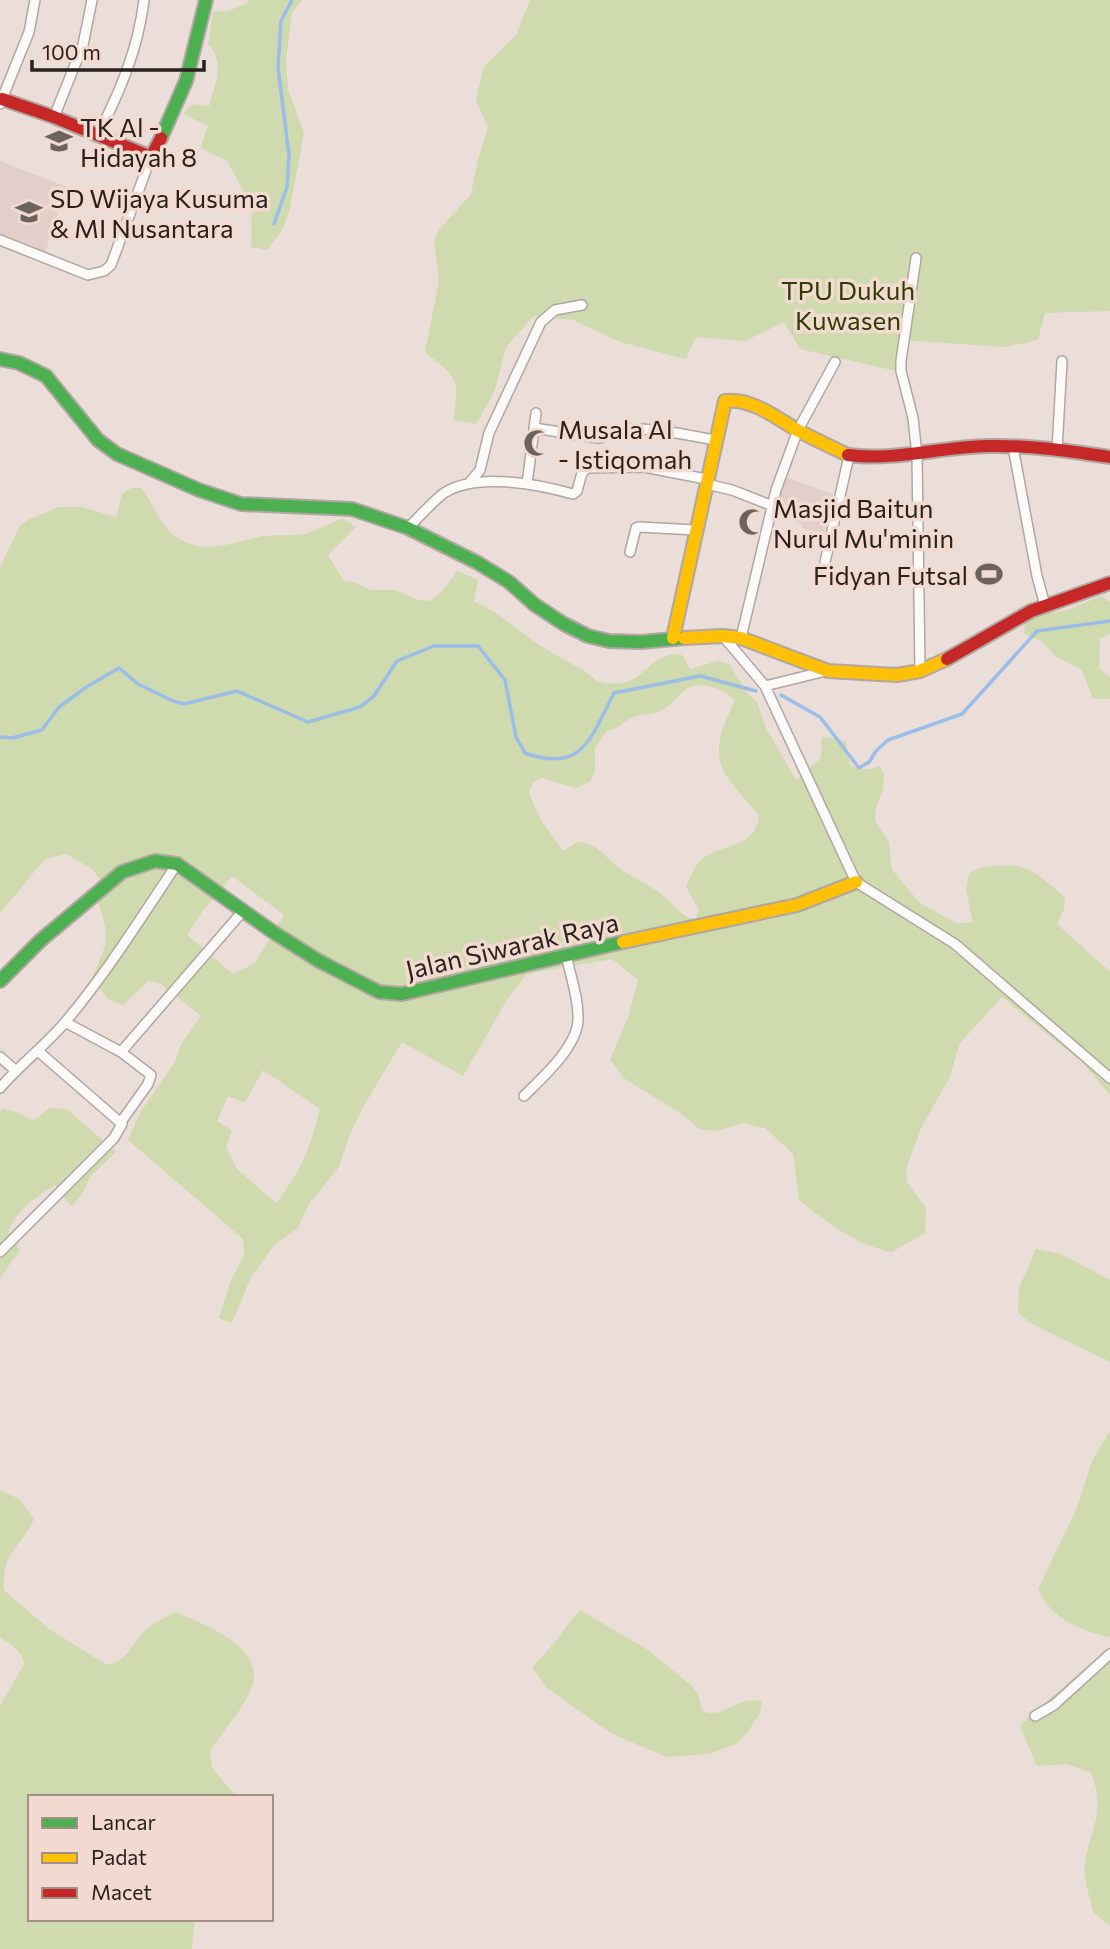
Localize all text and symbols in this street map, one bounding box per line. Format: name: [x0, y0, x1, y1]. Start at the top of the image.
scale bar: [32, 28, 203, 72]
text: 100 m: [42, 39, 101, 64]
place label: TK Al - Hidayah 8: [80, 111, 197, 172]
school or university icon: TK Al - Hidayah 8: [44, 126, 74, 156]
place label: SD Wijaya Kusuma & MI Nusantara: [50, 182, 269, 243]
school or university icon: SD Wijaya Kusuma & MI Nusantara: [14, 197, 44, 227]
park label: TPU Dukuh Kuwasen: [781, 274, 915, 335]
place label: Musala Al - Istiqomah: [558, 413, 692, 474]
mosque icon: Musala Al - Istiqomah: [522, 428, 552, 458]
place label: Masjid Baitun Nurul Mu'minin: [773, 492, 954, 553]
mosque icon: Masjid Baitun Nurul Mu'minin: [737, 507, 767, 537]
place label: Fidyan Futsal: [813, 559, 968, 590]
sports icon: Fidyan Futsal: [974, 559, 1004, 589]
street label: Jalan Siwarak Raya: [403, 905, 621, 985]
legend: [28, 1795, 273, 1921]
text: Lancar: [91, 1809, 156, 1834]
text: Padat: [91, 1844, 147, 1869]
text: Macet: [91, 1879, 152, 1904]

